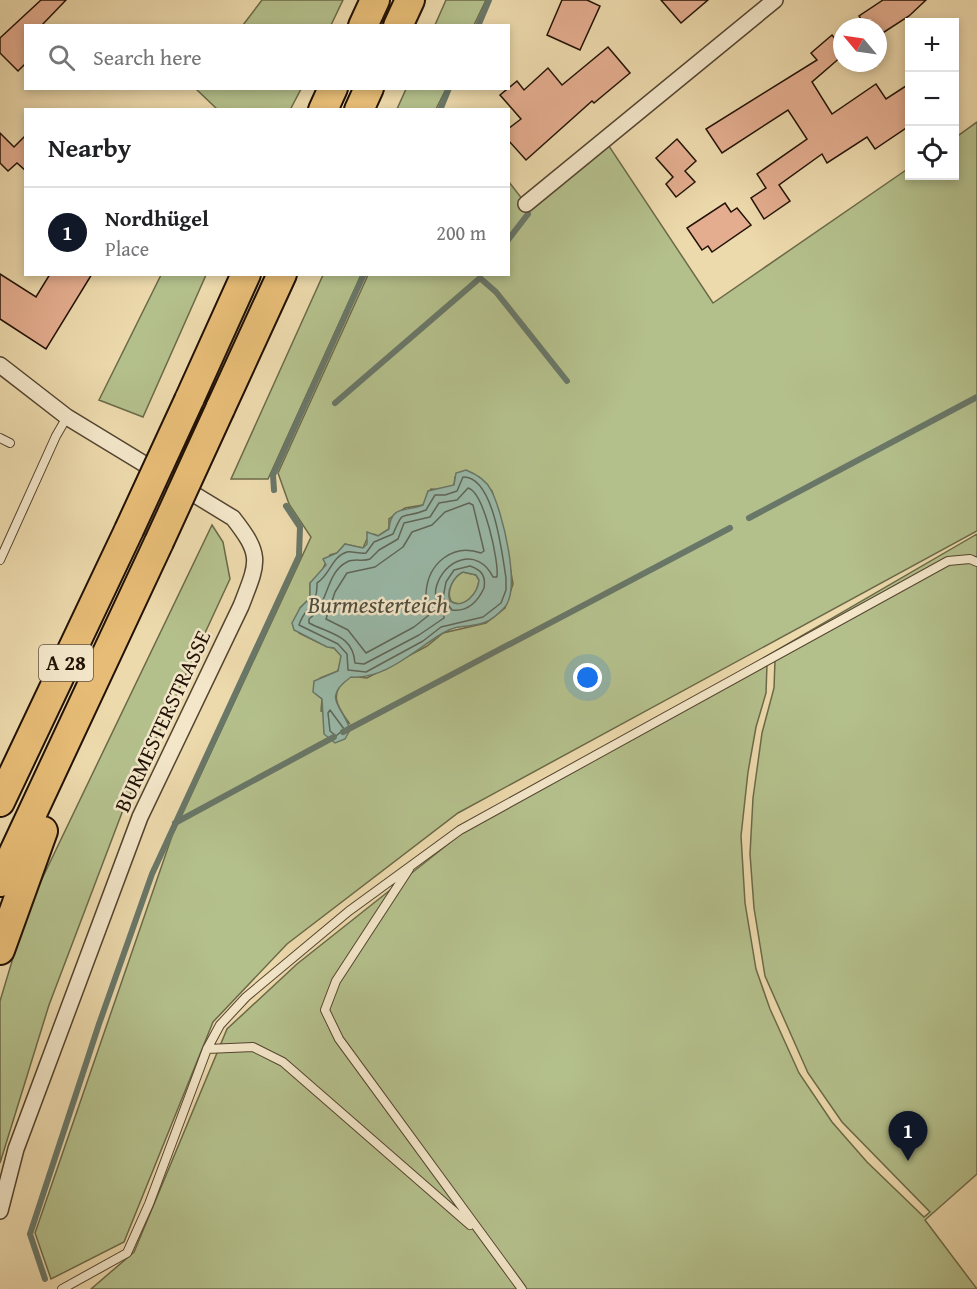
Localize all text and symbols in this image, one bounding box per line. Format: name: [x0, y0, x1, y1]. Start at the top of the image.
north arrow: [833, 18, 887, 72]
map controls: [905, 18, 959, 180]
button: +: [905, 18, 959, 72]
search box: [24, 24, 510, 90]
icon: search: [45, 41, 78, 74]
text: Search here: [93, 41, 202, 73]
button: −: [905, 72, 959, 126]
button: locate: [905, 126, 959, 180]
text: Nearby: [48, 128, 131, 167]
text: Nordhügel: [105, 202, 209, 234]
text: 1: [62, 218, 73, 247]
text: 200 m: [436, 218, 486, 247]
text: Place: [105, 234, 149, 263]
water label: Burmesterteich: [307, 587, 448, 622]
street label: BURMESTERSTRASSE: [106, 625, 218, 817]
road number: A 28: [39, 645, 93, 681]
your location: [573, 663, 602, 692]
pin: 1: [888, 1112, 928, 1161]

